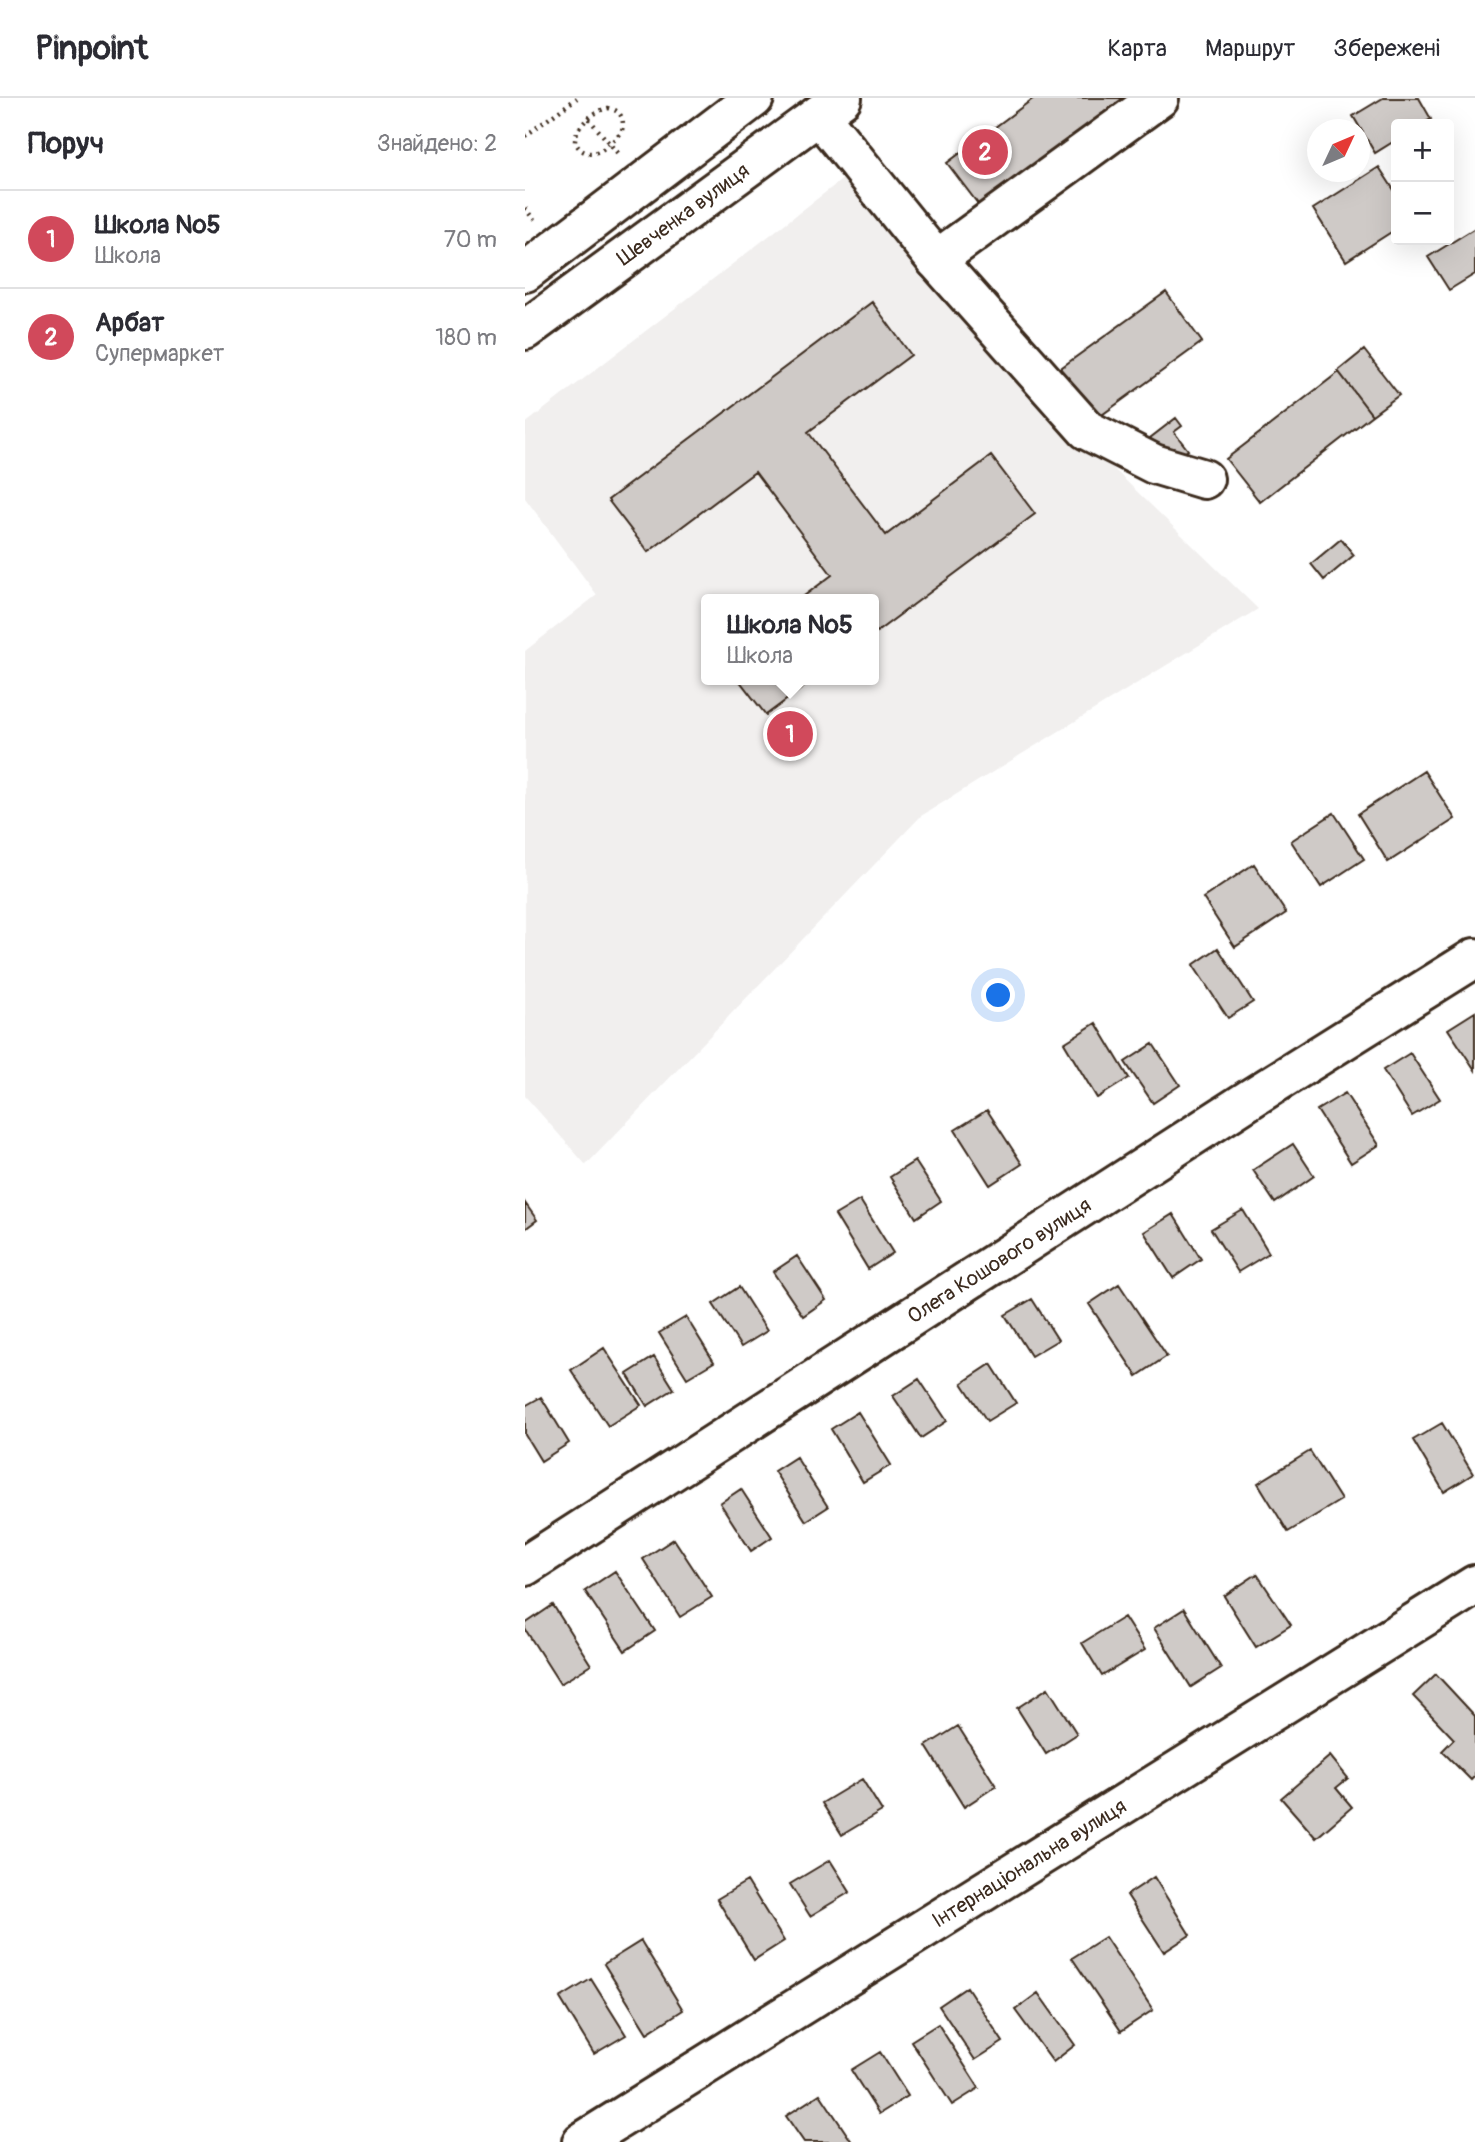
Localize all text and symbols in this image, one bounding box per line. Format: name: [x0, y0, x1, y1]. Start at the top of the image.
text: Pinpoint: [35, 28, 148, 69]
text: Карта: [1108, 34, 1167, 63]
text: Маршрут: [1205, 34, 1295, 63]
text: Збережені: [1333, 34, 1440, 63]
north arrow: [1307, 119, 1370, 182]
map controls: [1391, 119, 1454, 245]
button: +: [1391, 119, 1454, 182]
text: Поруч: [28, 125, 104, 162]
pin: 2: [962, 126, 1008, 178]
text: Знайдено: 2: [377, 129, 497, 158]
street label: Шевченка вулиця: [612, 157, 755, 272]
button: −: [1391, 182, 1454, 245]
text: Школа №5: [95, 209, 221, 241]
text: 1: [47, 225, 56, 254]
text: 70 m: [444, 225, 497, 254]
text: Школа: [95, 241, 161, 270]
text: Арбат: [95, 307, 164, 339]
text: 2: [45, 323, 57, 352]
text: 180 m: [435, 323, 497, 352]
text: Супермаркет: [95, 339, 224, 368]
popup: [701, 594, 879, 685]
text: Школа №5: [727, 609, 853, 641]
text: Школа: [727, 641, 793, 670]
pin: 1: [767, 708, 813, 760]
your location: [981, 978, 1015, 1012]
street label: Олега Кошового вулиця: [902, 1192, 1096, 1330]
street label: Інтернаціональна вулиця: [927, 1793, 1132, 1934]

